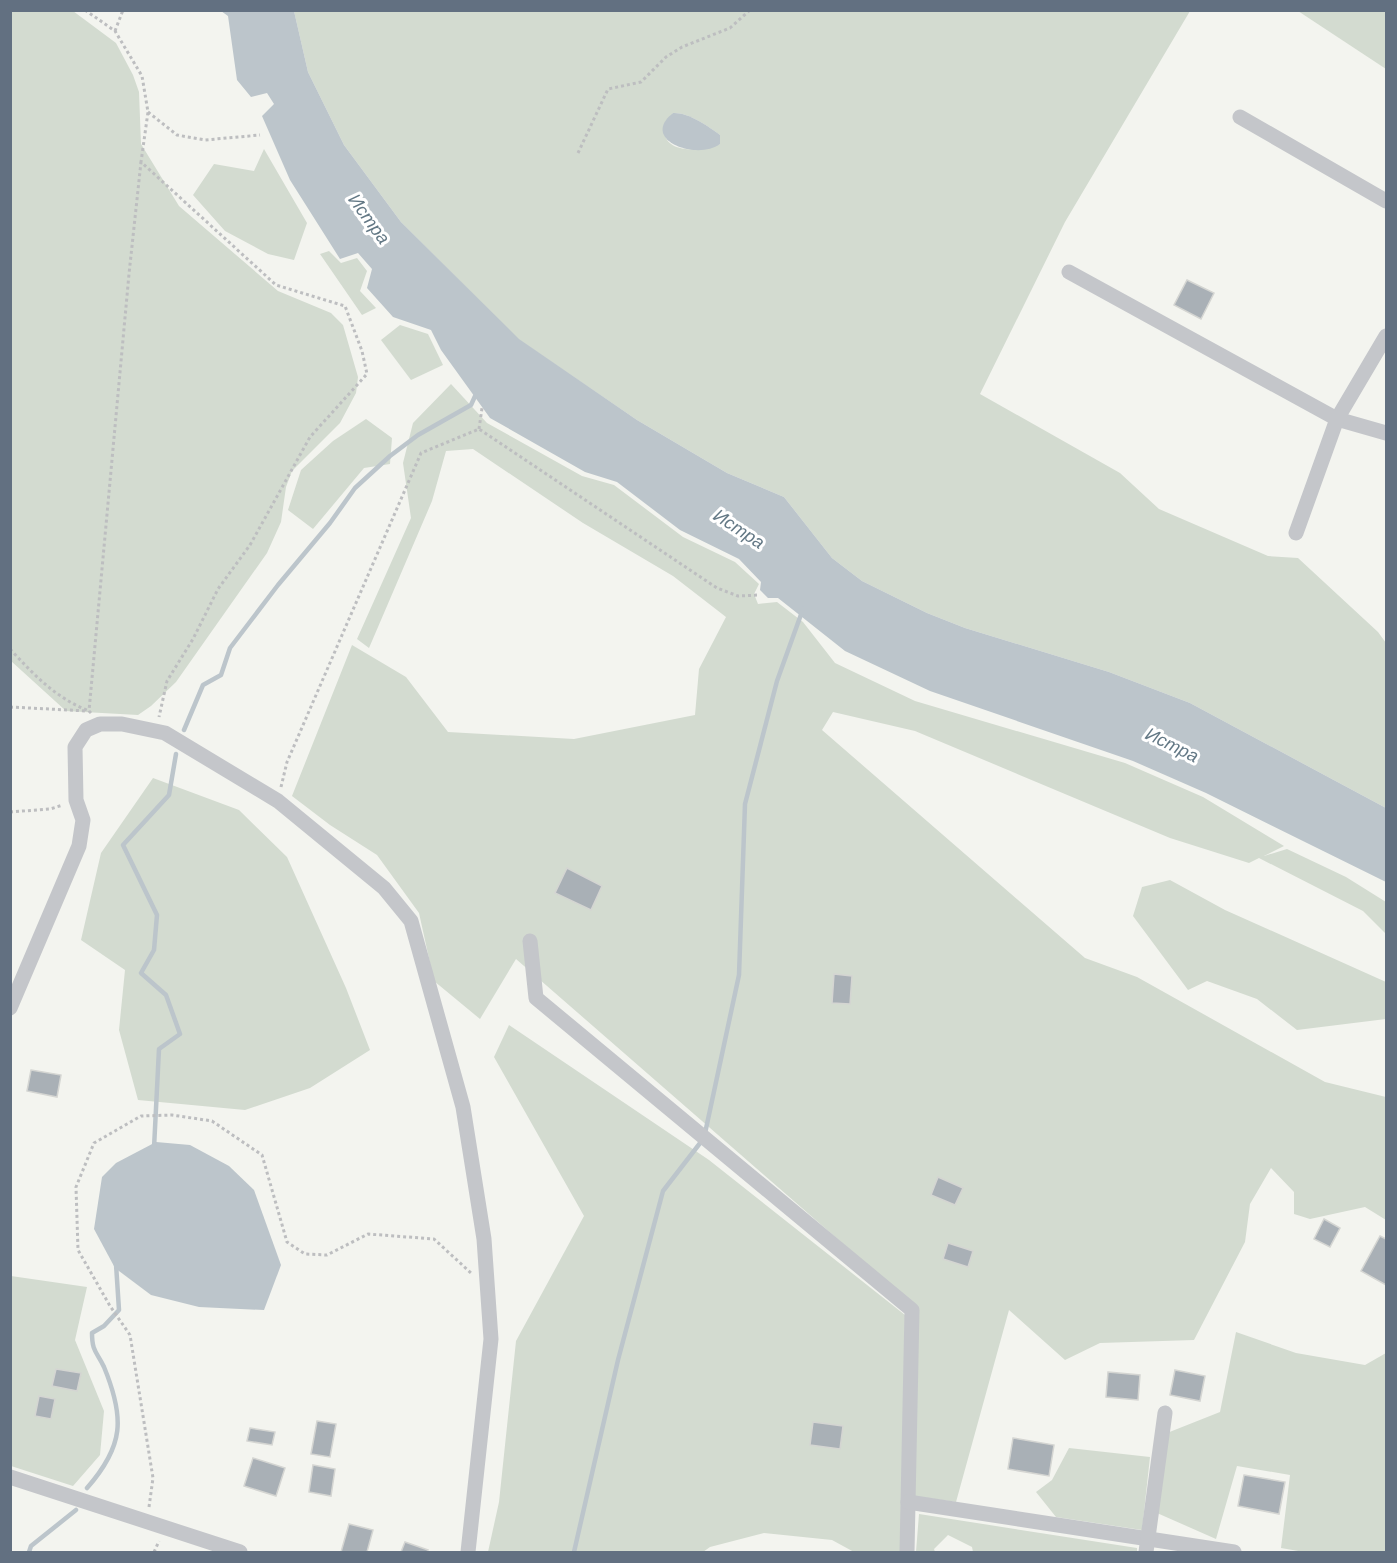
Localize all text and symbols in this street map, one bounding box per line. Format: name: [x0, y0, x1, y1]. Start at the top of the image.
water label: Истра: [343, 189, 395, 249]
water label: Истра: [709, 503, 769, 555]
water label: Истра: [1141, 722, 1203, 768]

